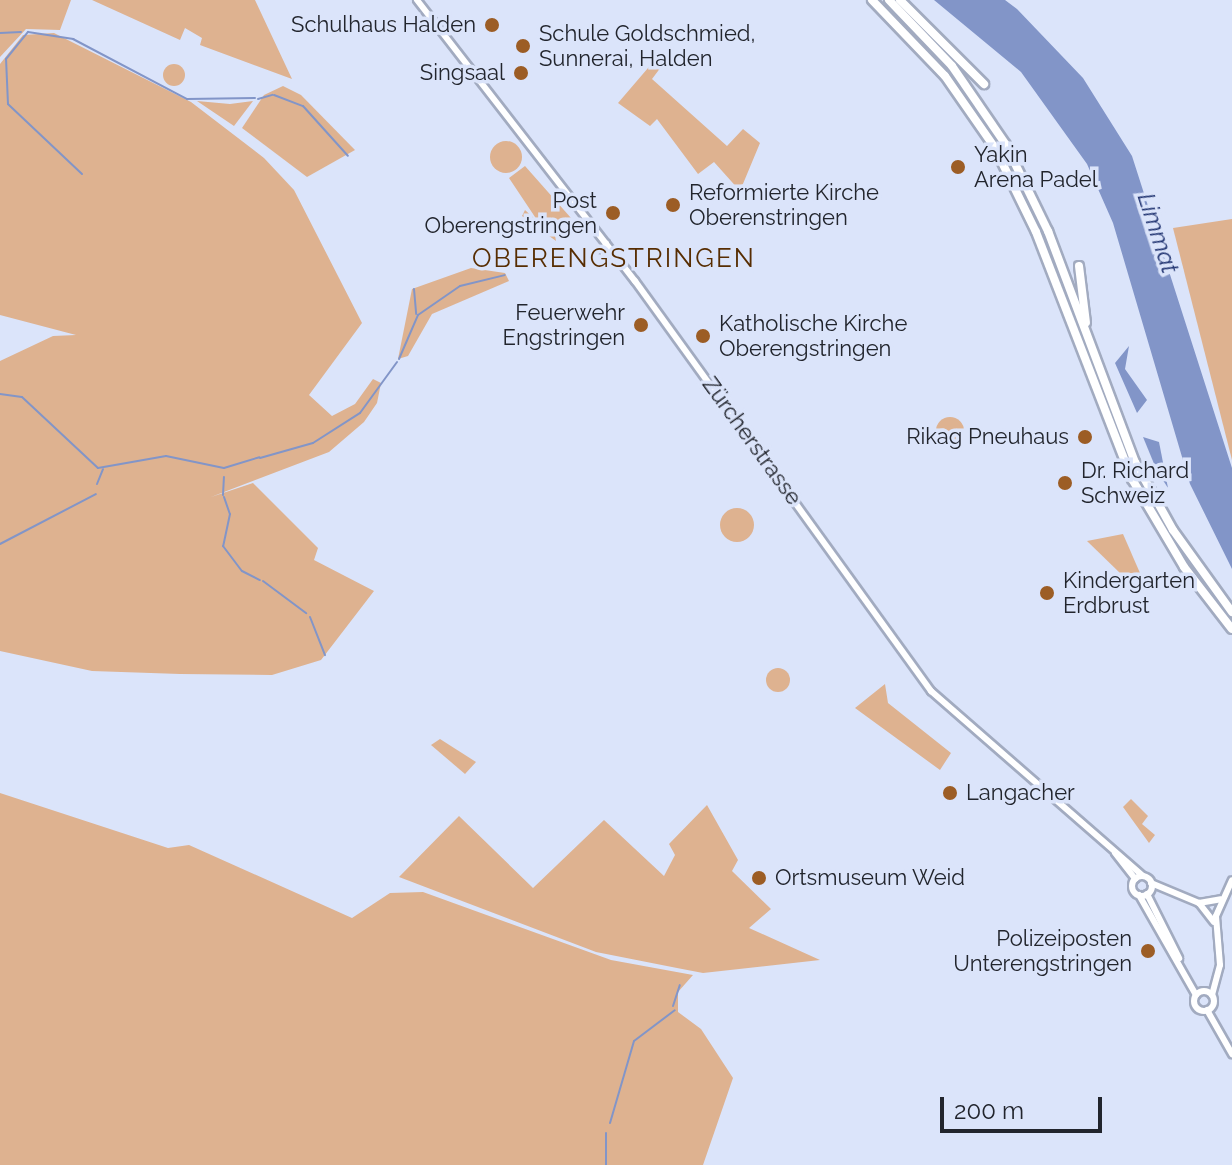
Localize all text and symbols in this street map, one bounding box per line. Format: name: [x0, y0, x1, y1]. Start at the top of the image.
place label: Schulhaus Halden: [291, 12, 476, 38]
marker: Schulhaus Halden: [483, 16, 501, 34]
place label: Schule Goldschmied, Sunnerai, Halden: [539, 20, 755, 72]
marker: Schule Goldschmied, Sunnerai, Halden: [514, 37, 532, 55]
place label: Singsaal: [420, 60, 505, 86]
marker: Singsaal: [512, 64, 530, 82]
place label: Yakin Arena Padel: [974, 141, 1098, 192]
marker: Yakin Arena Padel: [949, 158, 967, 176]
place label: Reformierte Kirche Oberenstringen: [689, 179, 879, 230]
place label: Post Oberengstringen: [425, 187, 597, 238]
water label: Limmat: [1132, 189, 1184, 277]
marker: Reformierte Kirche Oberenstringen: [664, 196, 682, 214]
marker: Post Oberengstringen: [604, 204, 622, 222]
district label: OBERENGSTRINGEN: [472, 243, 756, 275]
place label: Feuerwehr Engstringen: [503, 299, 625, 350]
place label: Katholische Kirche Oberengstringen: [719, 310, 907, 362]
marker: Feuerwehr Engstringen: [632, 316, 650, 334]
marker: Katholische Kirche Oberengstringen: [694, 327, 712, 345]
street label: Zürcherstrasse: [697, 372, 807, 510]
place label: Rikag Pneuhaus: [906, 424, 1069, 450]
marker: Rikag Pneuhaus: [1076, 428, 1094, 446]
place label: Dr. Richard Schweiz: [1081, 457, 1189, 508]
marker: Dr. Richard Schweiz: [1056, 474, 1074, 492]
place label: Kindergarten Erdbrust: [1063, 567, 1195, 618]
marker: Kindergarten Erdbrust: [1038, 584, 1056, 602]
place label: Langacher: [966, 780, 1075, 806]
marker: Langacher: [941, 784, 959, 802]
place label: Ortsmuseum Weid: [775, 865, 966, 891]
marker: Ortsmuseum Weid: [750, 869, 768, 887]
place label: Polizeiposten Unterengstringen: [953, 925, 1132, 976]
marker: Polizeiposten Unterengstringen: [1139, 942, 1157, 960]
scale bar: [944, 1081, 1106, 1131]
text: 200 m: [954, 1096, 1024, 1125]

